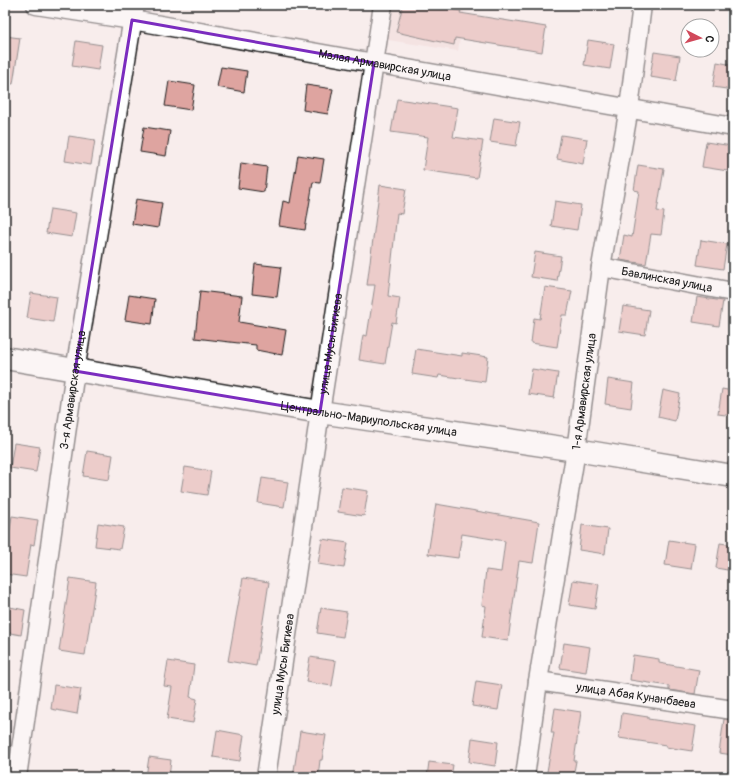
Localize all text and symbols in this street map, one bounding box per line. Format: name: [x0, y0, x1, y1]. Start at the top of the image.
north arrow: [680, 18, 720, 58]
text: С: [703, 35, 716, 43]
street label: Малая Армавирская улица: [317, 46, 453, 85]
street label: Бавлинская улица: [620, 264, 714, 296]
street label: улица Мусы Бигиева: [316, 292, 346, 396]
street label: 3-я Армавирская улица: [57, 329, 90, 450]
street label: 1-я Армавирская улица: [569, 332, 600, 451]
street label: Центрально-Мариупольская улица: [280, 398, 458, 440]
street label: улица Мусы Бигиева: [268, 612, 298, 717]
street label: улица Абая Кунанбаева: [574, 680, 697, 712]

